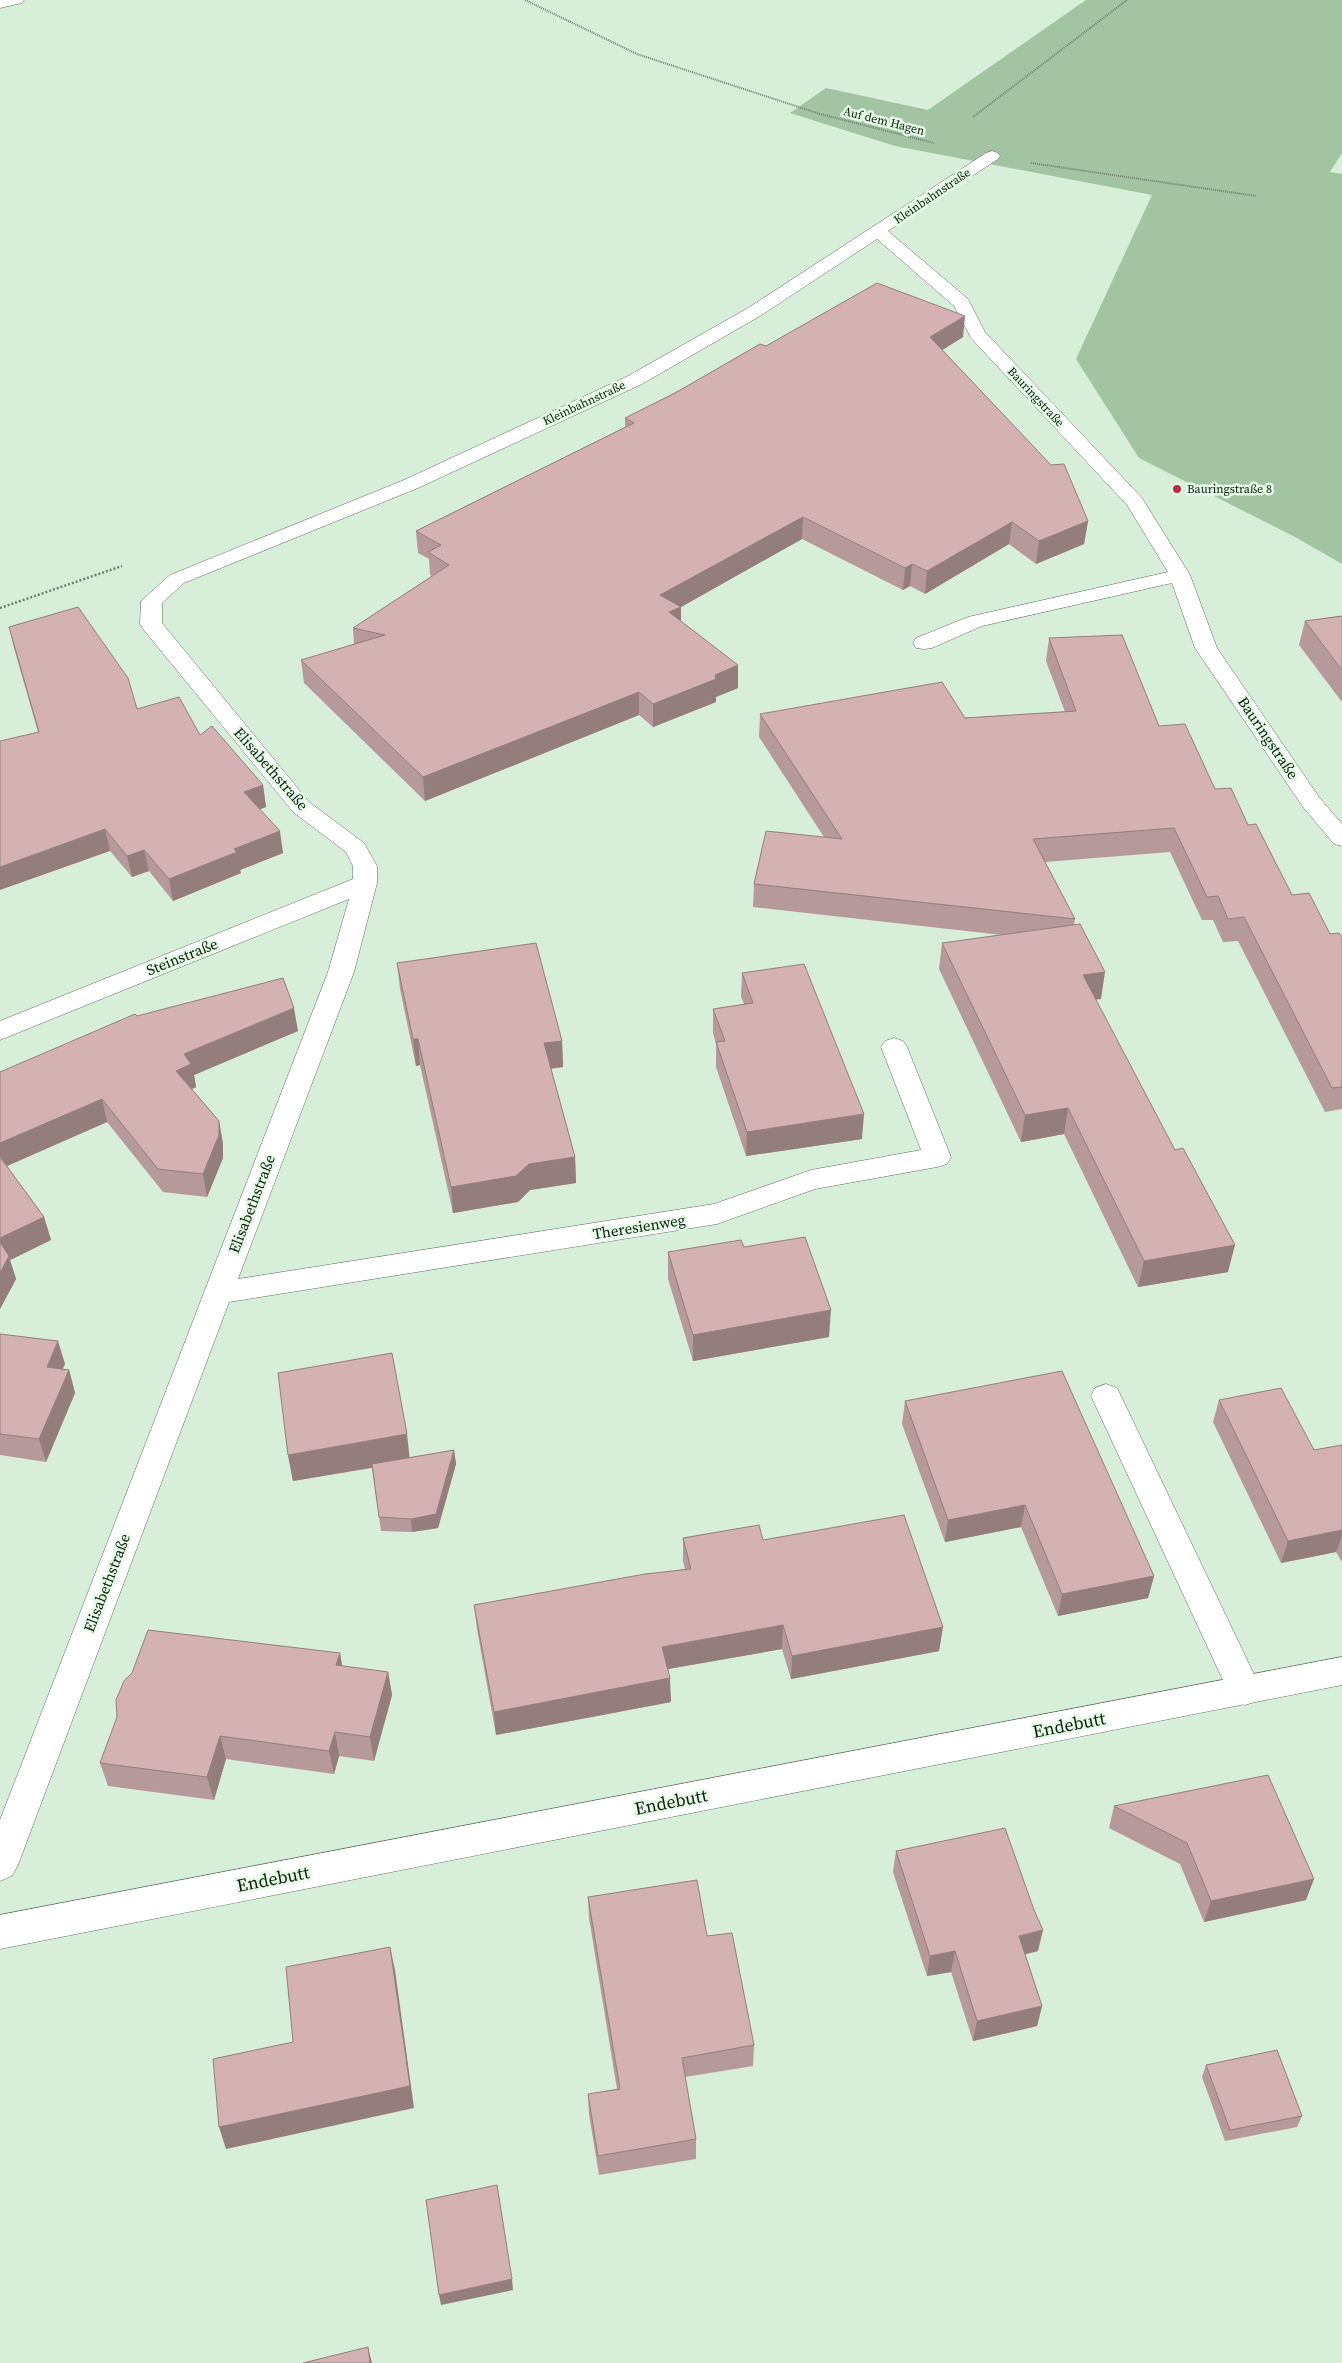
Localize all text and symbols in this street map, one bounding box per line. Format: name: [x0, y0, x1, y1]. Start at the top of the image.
street label: Auf dem Hagen: [842, 103, 926, 139]
street label: Kleinbahnstraße: [890, 164, 974, 228]
street label: Bauringstraße: [1004, 364, 1068, 430]
street label: Kleinbahnstraße: [540, 377, 628, 429]
place label: Bauringstraße 8: [1187, 481, 1272, 497]
marker: Bauringstraße 8: [1171, 483, 1183, 495]
street label: Bauringstraße: [1233, 692, 1304, 783]
street label: Elisabethstraße: [229, 723, 314, 815]
street label: Steinstraße: [143, 933, 221, 980]
street label: Elisabethstraße: [223, 1151, 280, 1256]
street label: Theresienweg: [591, 1209, 687, 1244]
street label: Elisabethstraße: [78, 1530, 135, 1635]
street label: Endebutt: [1030, 1705, 1108, 1744]
street label: Endebutt: [632, 1782, 710, 1821]
street label: Endebutt: [234, 1859, 312, 1898]

